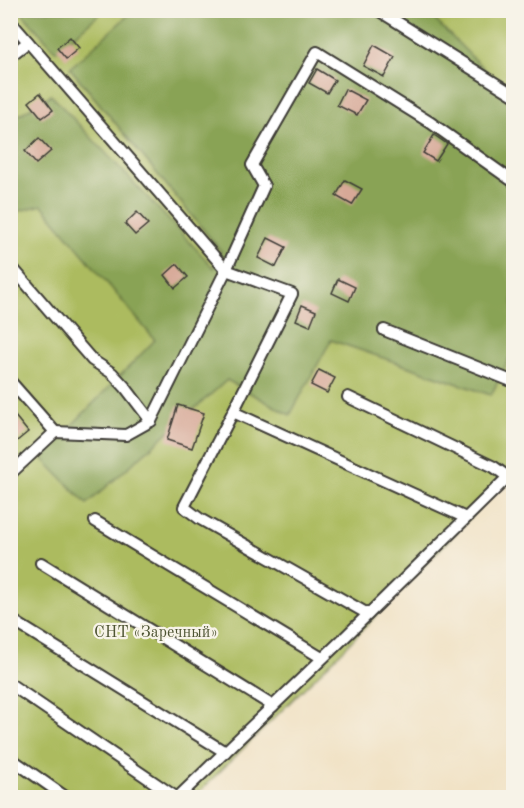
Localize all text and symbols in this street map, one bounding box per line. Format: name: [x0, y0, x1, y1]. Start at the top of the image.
park label: СНТ «Заречный»: [94, 625, 218, 641]

